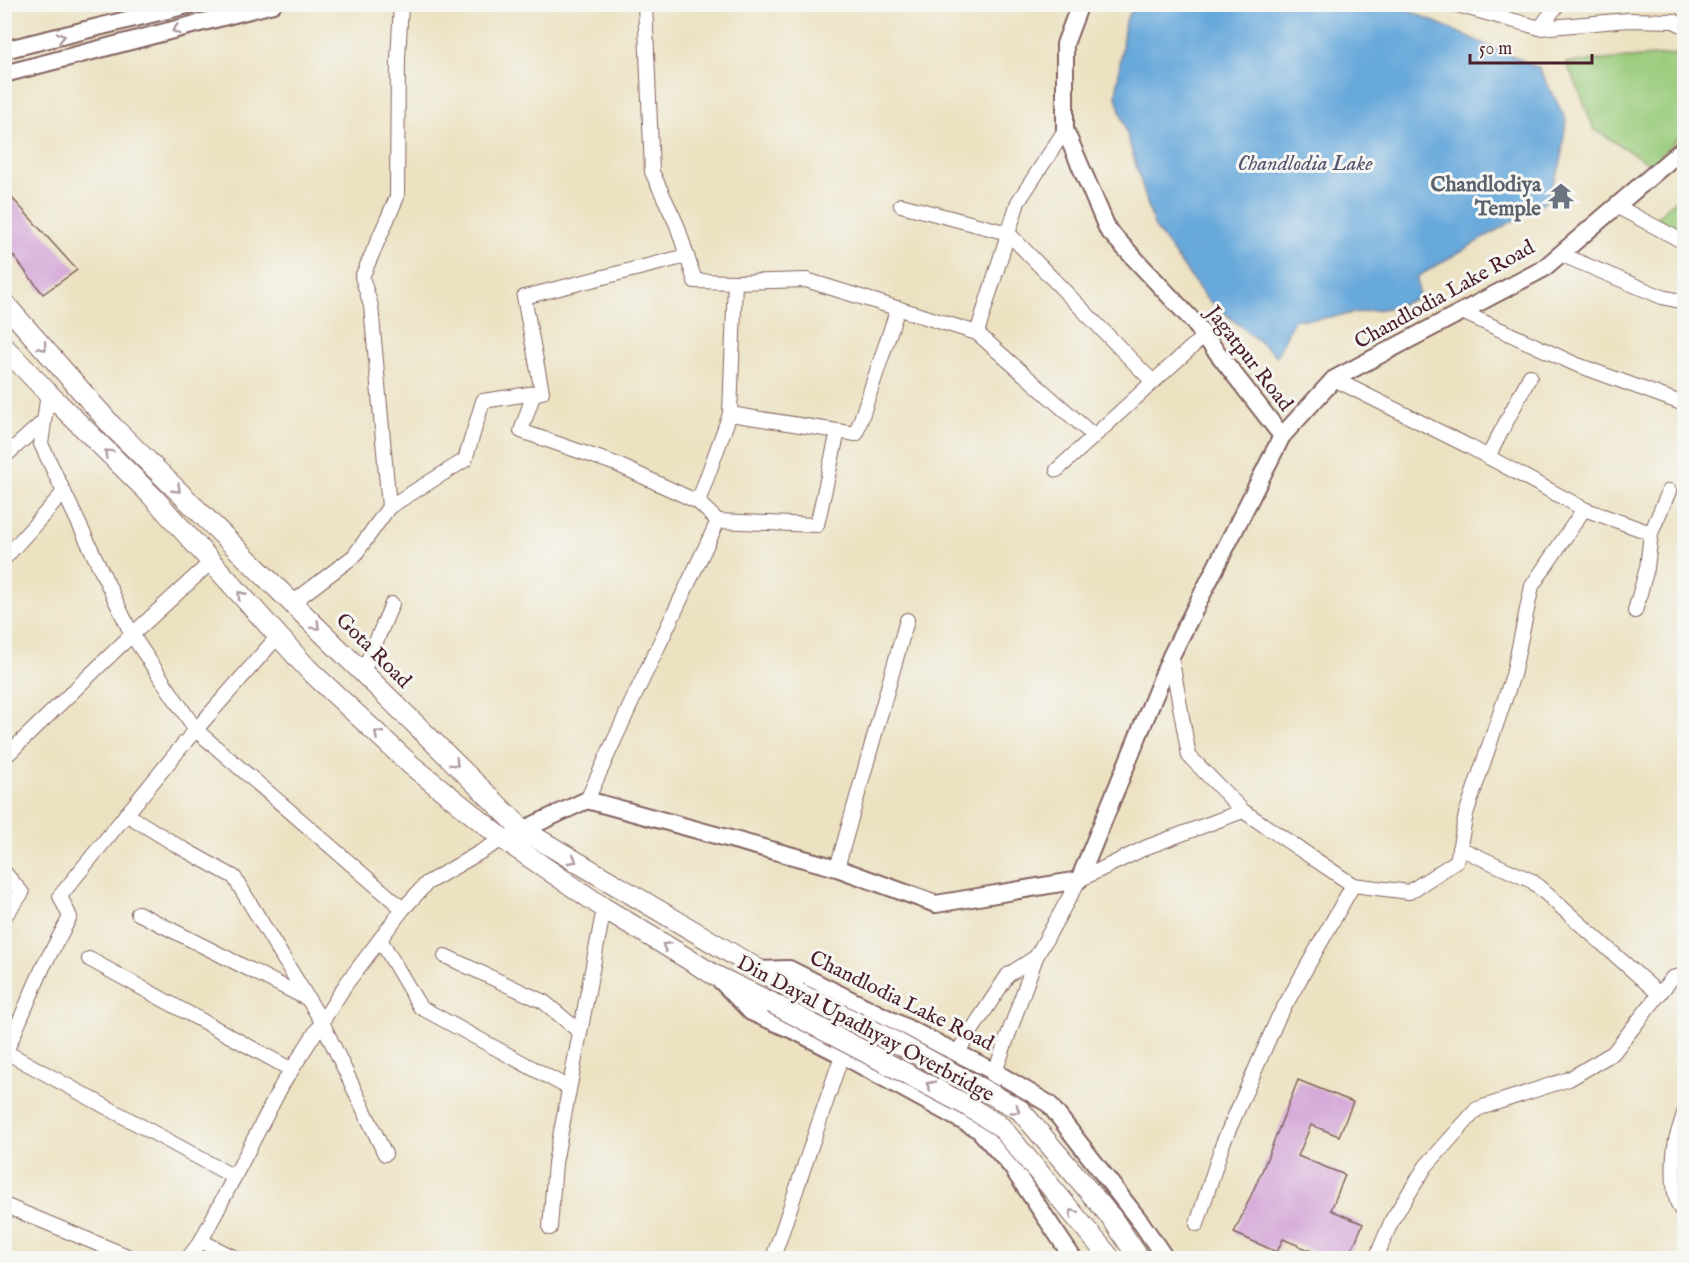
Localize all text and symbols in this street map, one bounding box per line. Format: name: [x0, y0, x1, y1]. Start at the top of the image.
one-way arrow: [171, 22, 181, 35]
scale bar: [1470, 27, 1592, 65]
one-way arrow: [56, 31, 66, 44]
text: 50 m: [1479, 38, 1512, 61]
water label: Chandlodia Lake: [1237, 150, 1373, 178]
place label: Chandlodiya Temple: [1430, 172, 1542, 223]
temple icon: Chandlodiya Temple: [1546, 181, 1576, 211]
street label: Chandlodia Lake Road: [1350, 234, 1540, 356]
street label: Jagatpur Road: [1198, 299, 1299, 418]
one-way arrow: [36, 340, 47, 351]
one-way arrow: [105, 449, 116, 460]
one-way arrow: [169, 482, 180, 493]
one-way arrow: [237, 591, 248, 602]
street label: Gota Road: [329, 607, 417, 695]
one-way arrow: [309, 619, 319, 630]
one-way arrow: [374, 730, 385, 741]
one-way arrow: [448, 756, 458, 767]
one-way arrow: [567, 853, 577, 865]
one-way arrow: [662, 941, 672, 953]
street label: Chandlodia Lake Road: [805, 945, 999, 1058]
street label: Din Dayal Upadhyay Overbridge: [732, 950, 999, 1109]
one-way arrow: [925, 1081, 936, 1093]
one-way arrow: [1010, 1103, 1021, 1114]
one-way arrow: [1070, 1209, 1081, 1220]

